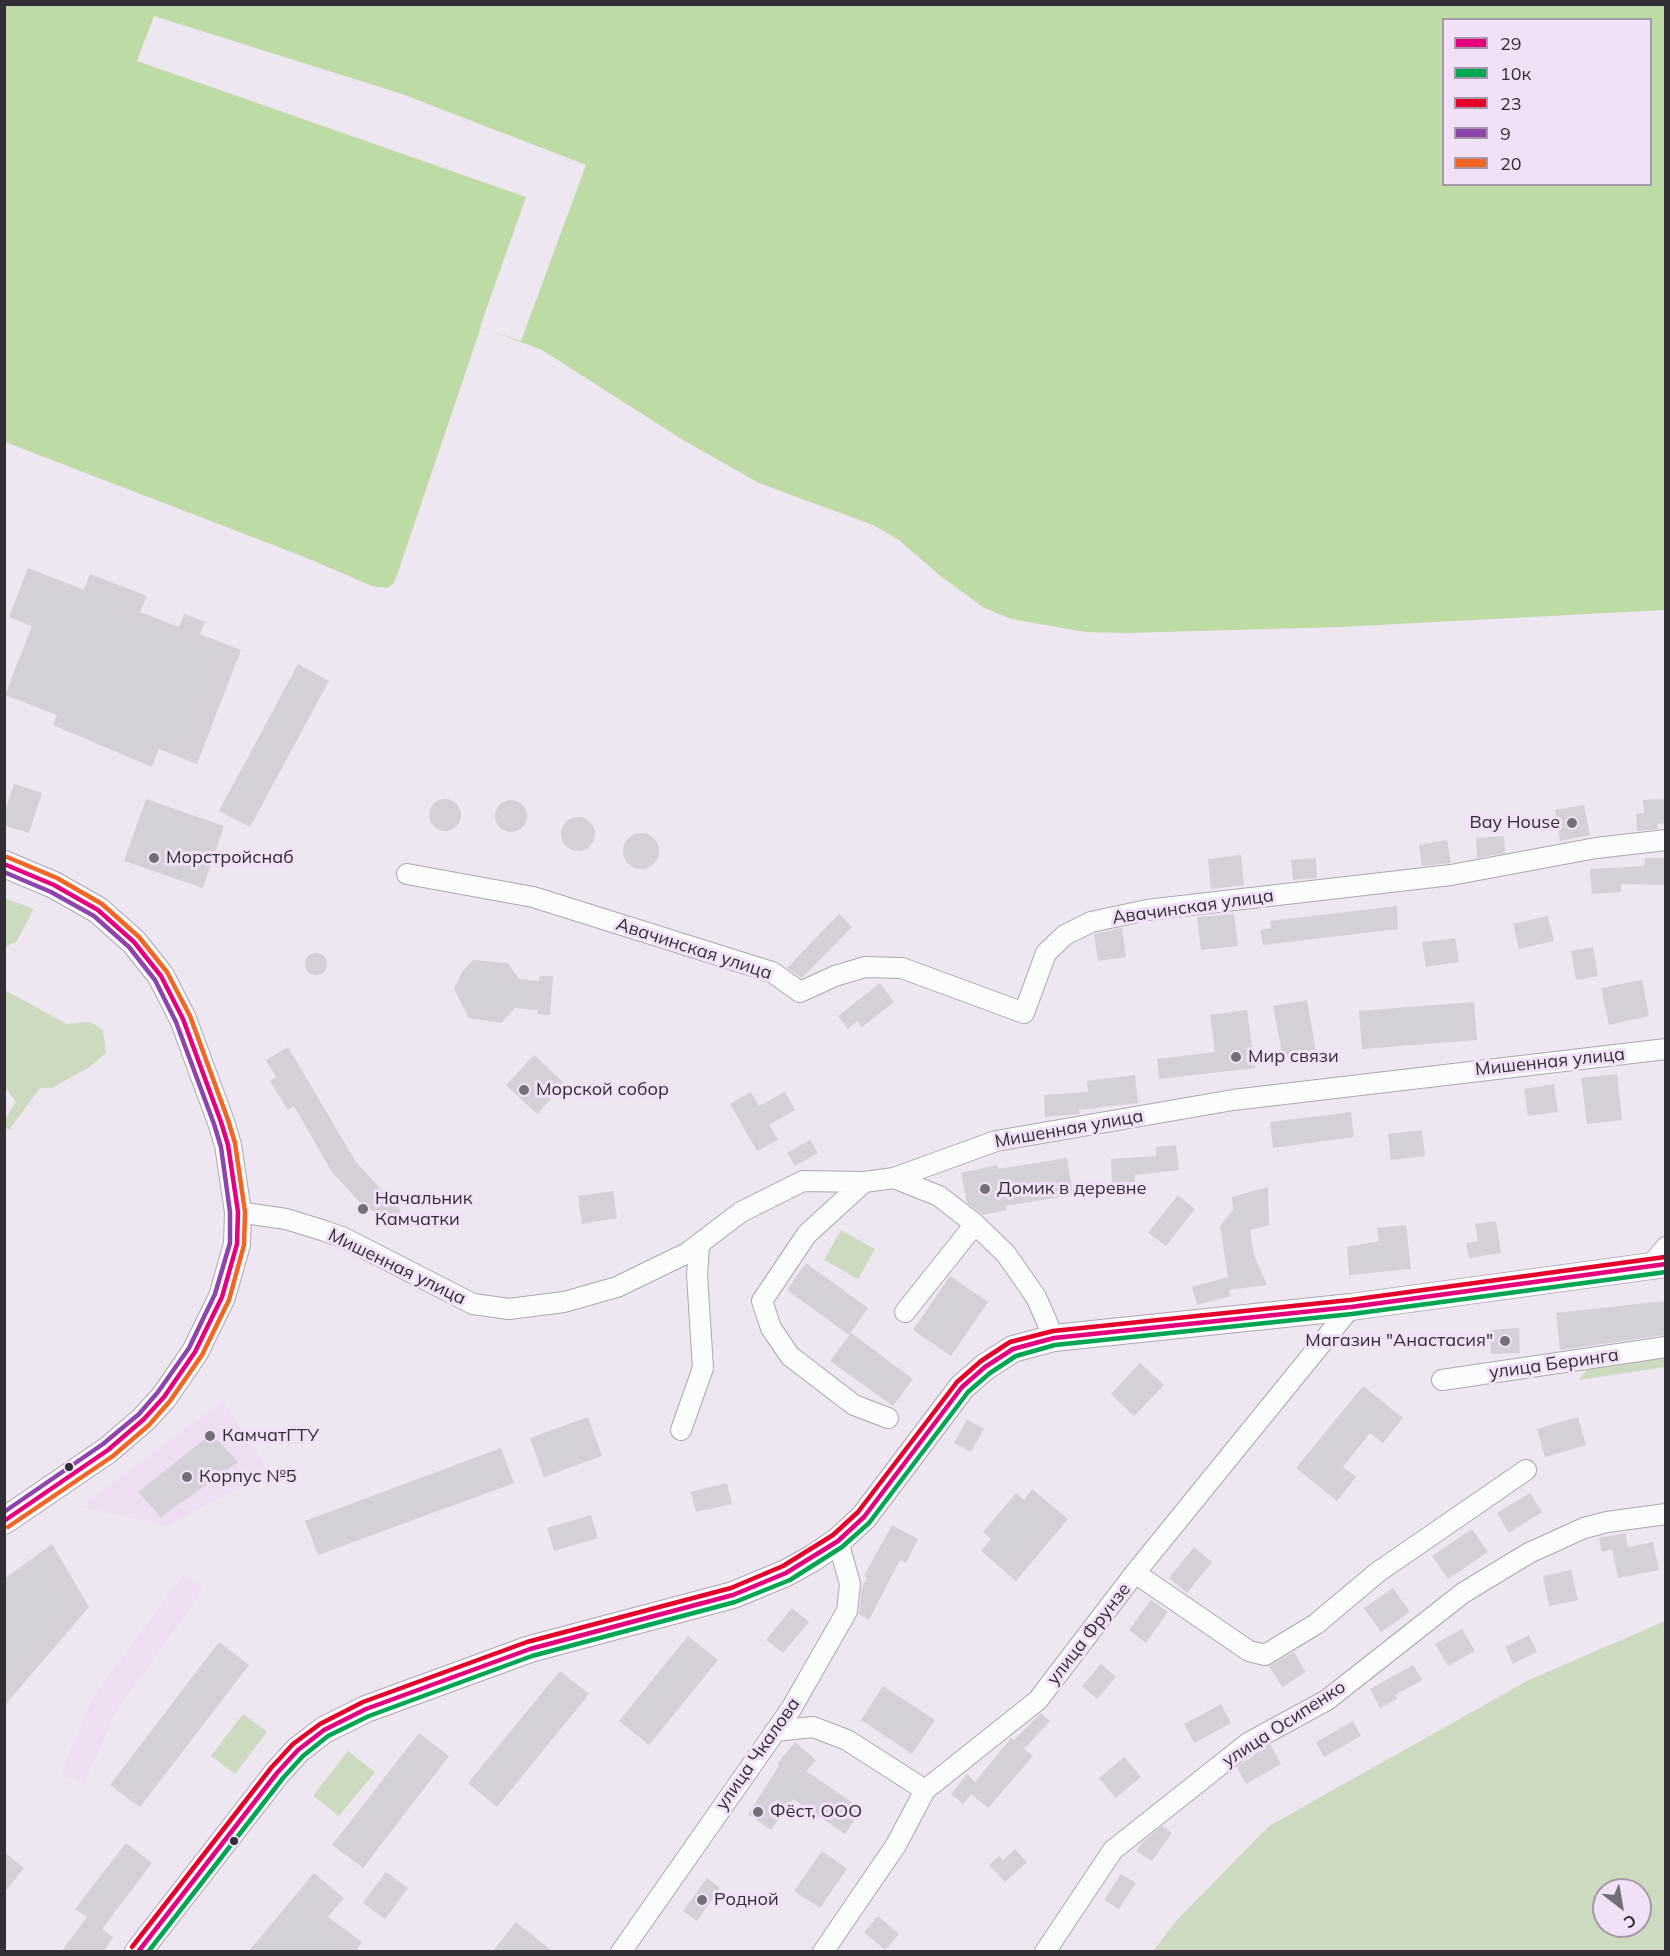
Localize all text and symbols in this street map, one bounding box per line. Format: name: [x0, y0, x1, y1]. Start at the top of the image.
legend: [1442, 18, 1652, 186]
text: 29: [1500, 32, 1522, 55]
text: 10к: [1500, 62, 1531, 85]
text: 23: [1500, 92, 1522, 115]
text: 9: [1500, 122, 1511, 145]
text: 20: [1500, 152, 1522, 175]
place label: Bay House: [1470, 812, 1560, 834]
marker: Bay House: [1565, 816, 1579, 830]
place label: Морстройснаб: [166, 847, 294, 869]
marker: Морстройснаб: [147, 851, 161, 865]
street label: Авачинская улица: [1111, 885, 1275, 929]
street label: Авачинская улица: [613, 914, 775, 984]
street label: Мишенная улица: [1474, 1043, 1626, 1081]
place label: Мир связи: [1248, 1046, 1339, 1068]
marker: Мир связи: [1229, 1050, 1243, 1064]
place label: Морской собор: [536, 1079, 669, 1101]
marker: Морской собор: [517, 1083, 531, 1097]
street label: Мишенная улица: [993, 1105, 1145, 1153]
place label: Домик в деревне: [997, 1178, 1146, 1200]
marker: Домик в деревне: [978, 1182, 992, 1196]
place label: Начальник Камчатки: [375, 1188, 472, 1230]
marker: Начальник Камчатки: [356, 1202, 370, 1216]
street label: Мишенная улица: [325, 1224, 469, 1310]
place label: Магазин "Анастасия": [1305, 1330, 1493, 1352]
marker: Магазин "Анастасия": [1498, 1334, 1512, 1348]
street label: улица Беринга: [1488, 1344, 1620, 1384]
place label: КамчатГТУ: [222, 1425, 319, 1447]
marker: КамчатГТУ: [203, 1429, 217, 1443]
unlabelled marker: [63, 1461, 75, 1473]
place label: Корпус №5: [199, 1466, 297, 1488]
marker: Корпус №5: [180, 1470, 194, 1484]
street label: улица Фрунзе: [1043, 1579, 1135, 1689]
street label: улица Осипенко: [1218, 1676, 1350, 1772]
street label: улица Чкалова: [711, 1694, 805, 1814]
place label: Фёст, ООО: [770, 1801, 862, 1823]
marker: Фёст, ООО: [751, 1805, 765, 1819]
unlabelled marker: [228, 1835, 240, 1847]
north arrow: [1592, 1878, 1652, 1938]
place label: Родной: [714, 1889, 779, 1911]
marker: Родной: [695, 1893, 709, 1907]
text: С: [1620, 1910, 1640, 1933]

